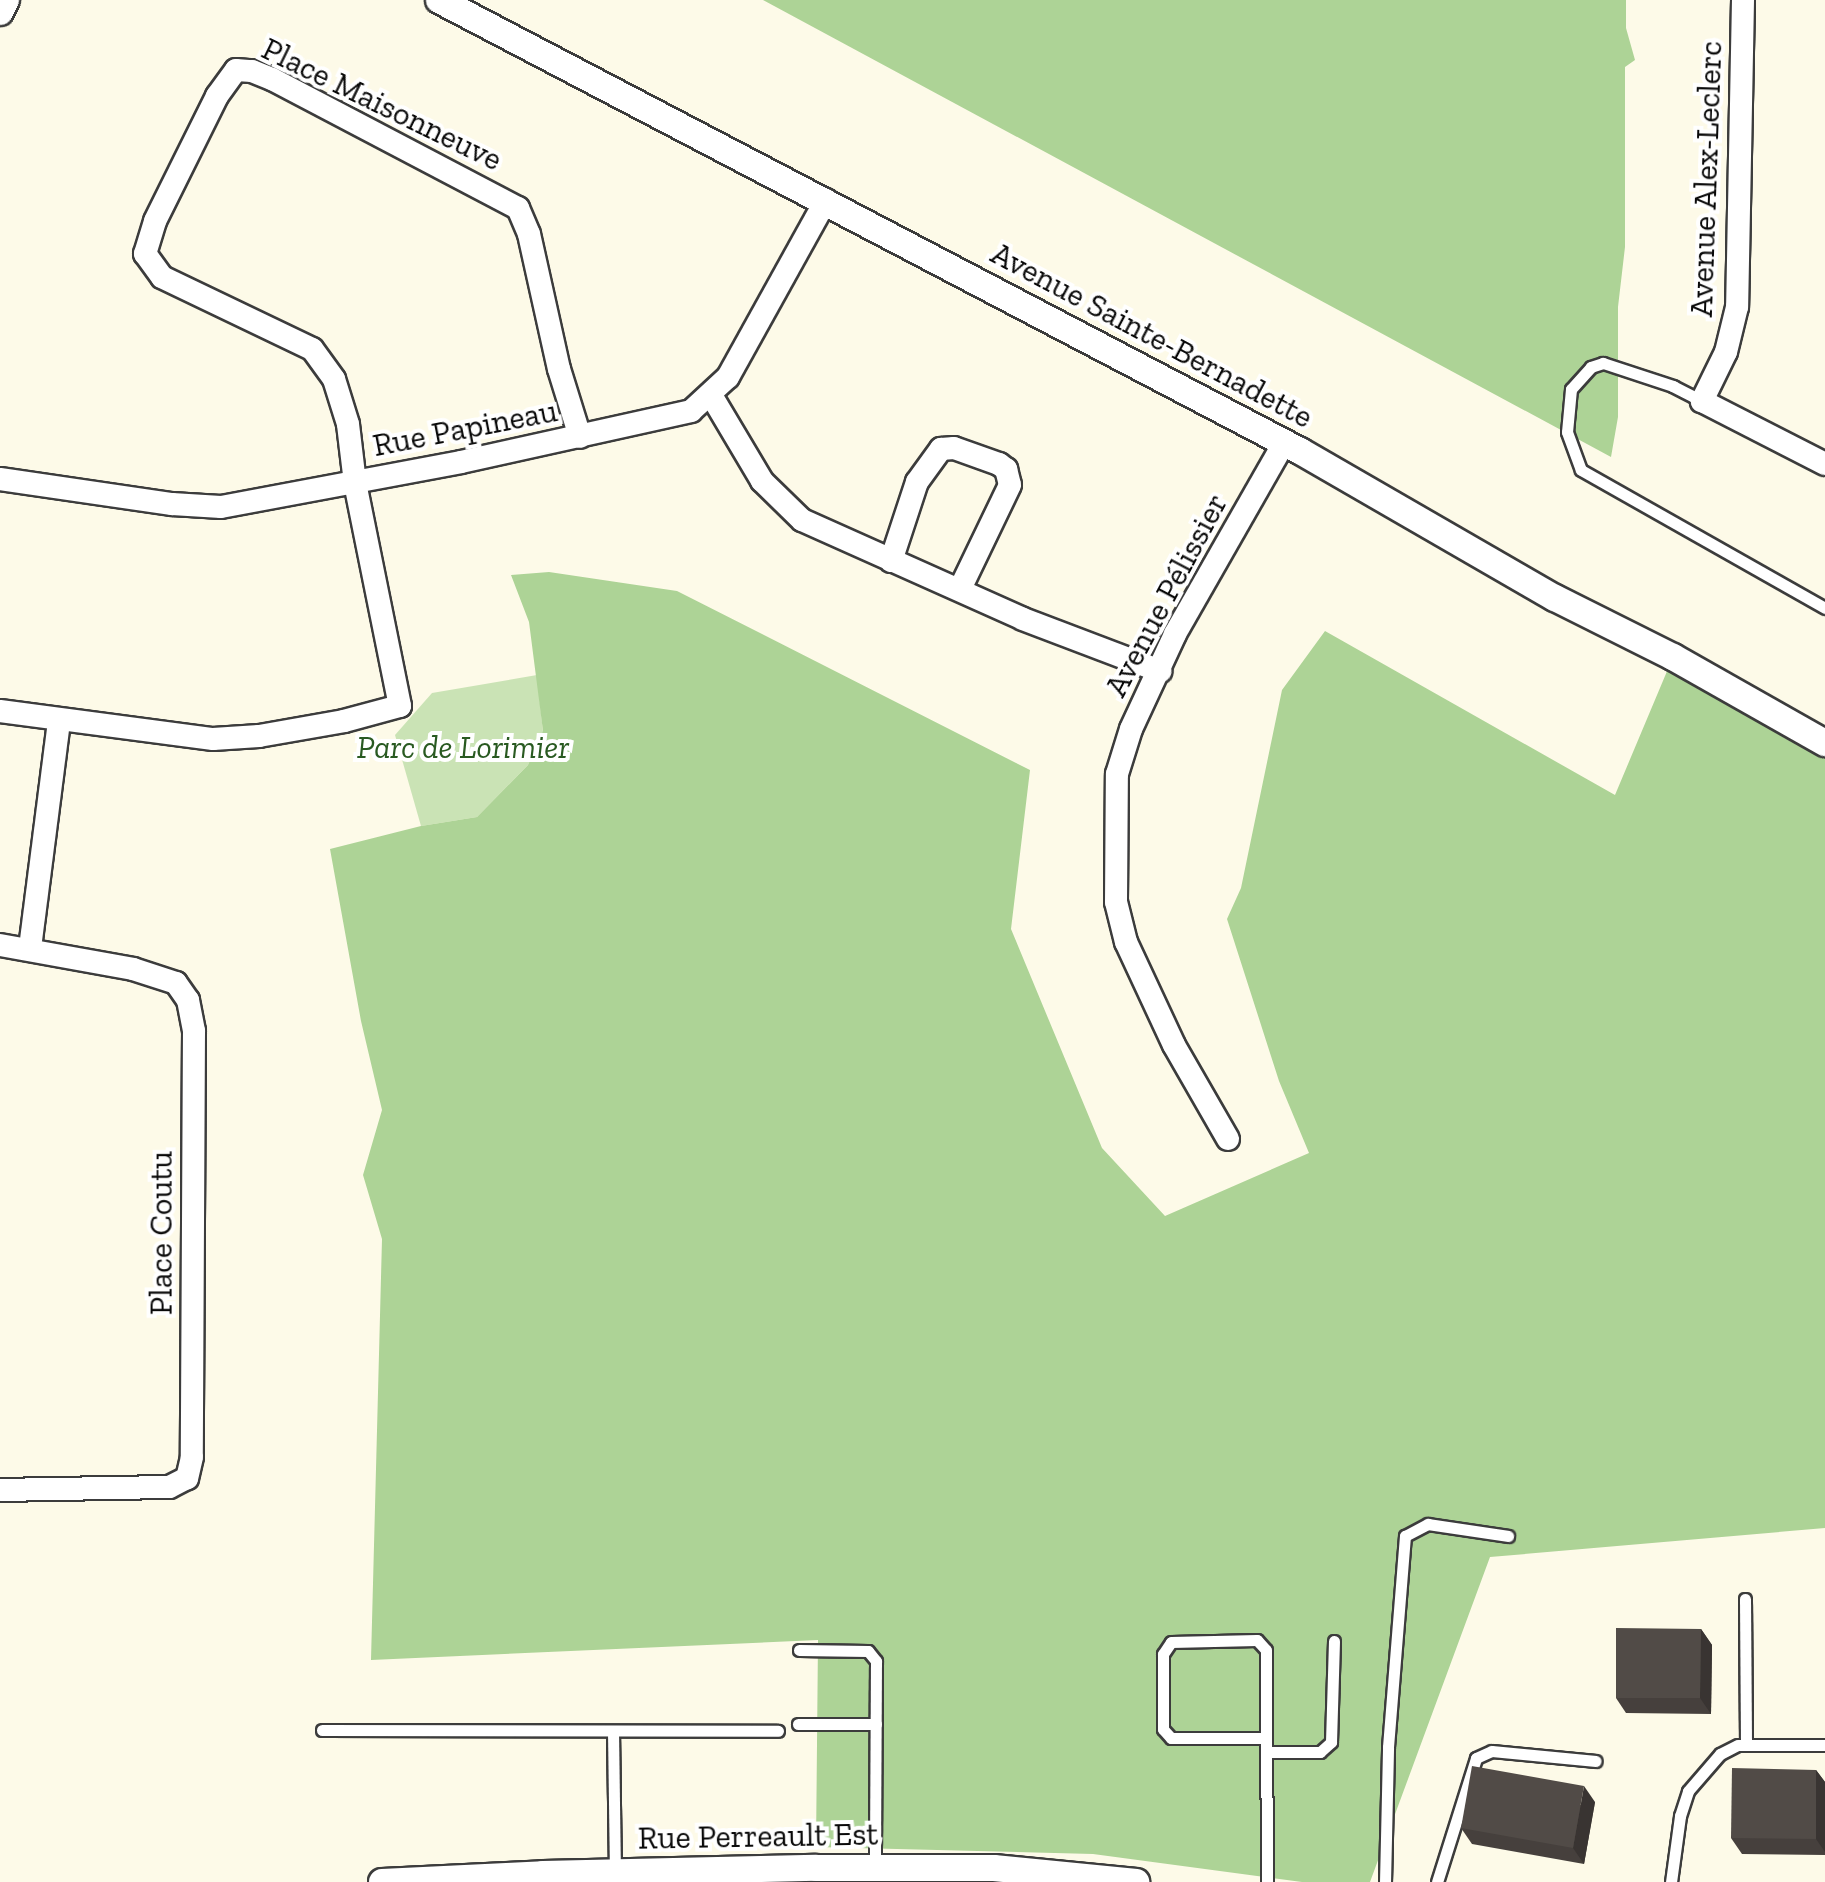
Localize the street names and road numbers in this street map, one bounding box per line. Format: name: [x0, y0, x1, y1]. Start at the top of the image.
street label: Place Maisonneuve: [256, 29, 508, 179]
street label: Avenue Alex-Leclerc: [1682, 40, 1730, 318]
street label: Avenue Sainte-Bernadette: [985, 234, 1319, 436]
street label: Rue Papineau: [370, 391, 560, 465]
street label: Avenue Pélissier: [1096, 487, 1236, 703]
street label: Place Coutu: [142, 1151, 180, 1315]
street label: Rue Perreault Est: [637, 1815, 879, 1857]

